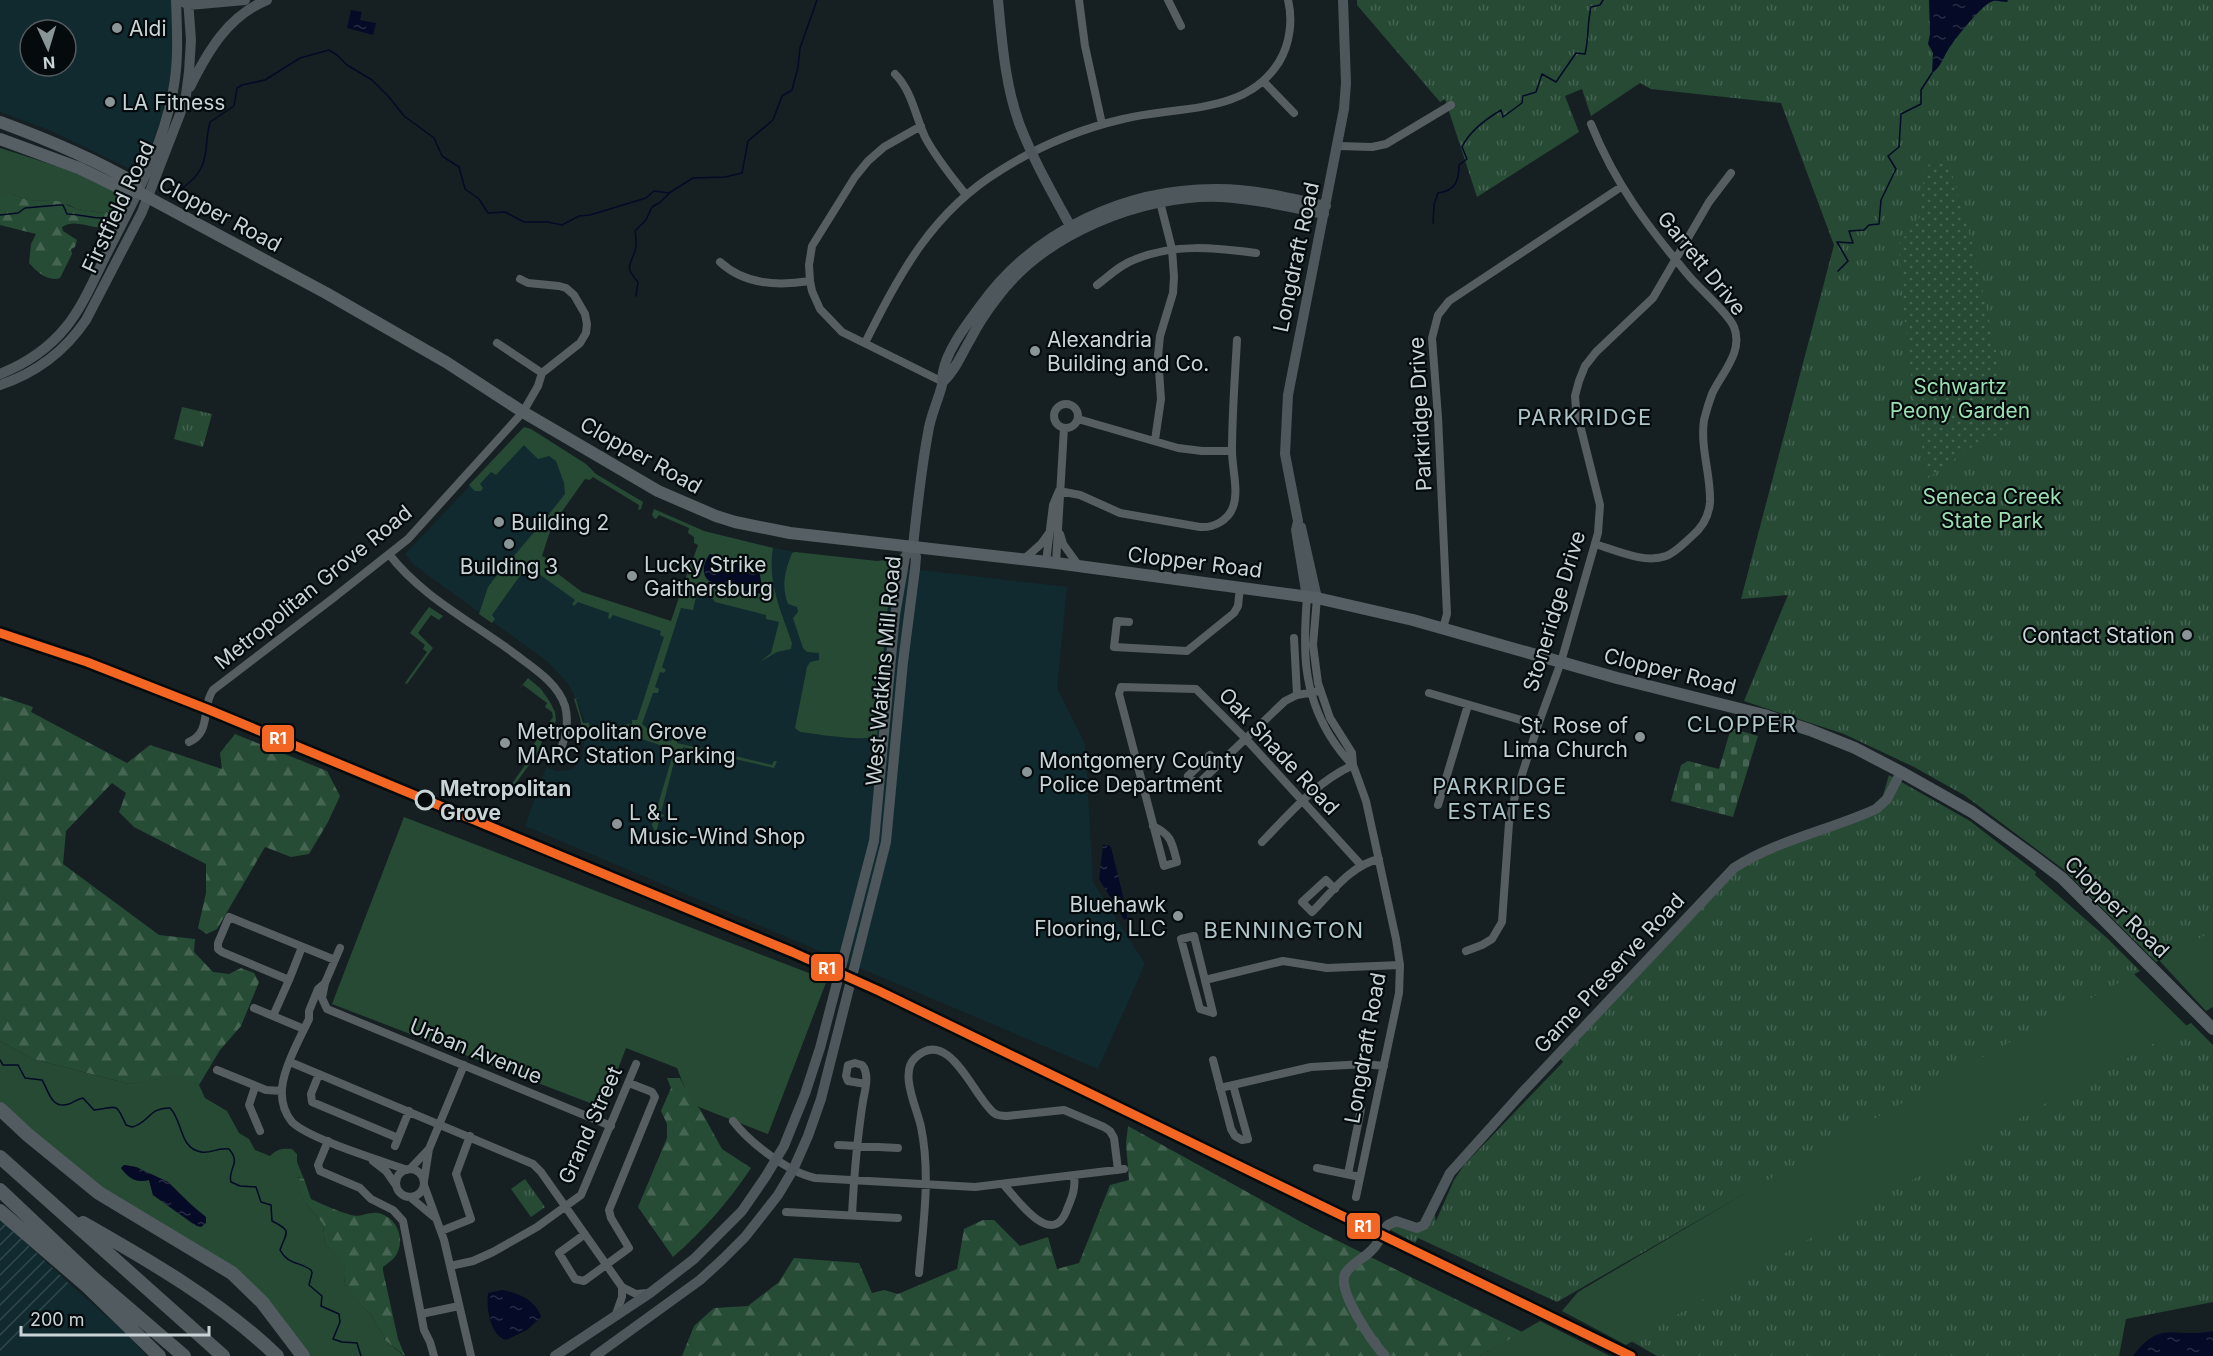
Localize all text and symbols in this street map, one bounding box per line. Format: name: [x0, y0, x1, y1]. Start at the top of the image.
place label: Aldi: [129, 16, 167, 41]
north arrow: [18, 18, 78, 78]
marker: Aldi: [110, 21, 124, 35]
text: N: [42, 53, 56, 73]
place label: LA Fitness: [122, 90, 225, 115]
marker: LA Fitness: [103, 95, 117, 109]
street label: Firstfield Road: [77, 137, 159, 277]
street label: Clopper Road: [154, 171, 286, 257]
street label: Longdraft Road: [1268, 180, 1324, 334]
street label: Garrett Drive: [1652, 206, 1752, 320]
place label: Alexandria Building and Co.: [1047, 327, 1209, 376]
street label: Parkridge Drive: [1403, 336, 1437, 492]
marker: Alexandria Building and Co.: [1028, 344, 1042, 358]
park label: Schwartz Peony Garden: [1890, 374, 2030, 423]
district label: PARKRIDGE: [1517, 404, 1653, 430]
street label: Clopper Road: [576, 411, 706, 499]
park label: Seneca Creek State Park: [1922, 484, 2062, 533]
street label: Metropolitan Grove Road: [209, 500, 417, 674]
place label: Building 2: [511, 510, 609, 535]
marker: Building 2: [492, 515, 506, 529]
street label: Stoneridge Drive: [1518, 528, 1590, 694]
marker: Building 3: [502, 537, 516, 551]
street label: Clopper Road: [1126, 541, 1264, 583]
place label: Lucky Strike Gaithersburg: [644, 552, 773, 601]
place label: Building 3: [460, 554, 558, 579]
street label: West Watkins Mill Road: [860, 555, 906, 787]
marker: Lucky Strike Gaithersburg: [625, 569, 639, 583]
place label: Contact Station: [2022, 623, 2175, 648]
marker: Contact Station: [2180, 628, 2194, 642]
street label: Clopper Road: [1601, 642, 1739, 700]
street label: Oak Shade Road: [1214, 682, 1344, 820]
district label: CLOPPER: [1687, 711, 1797, 737]
place label: St. Rose of Lima Church: [1503, 713, 1628, 762]
place label: Metropolitan Grove MARC Station Parking: [517, 719, 736, 768]
line badge: R1: [261, 724, 295, 753]
text: R1: [269, 728, 287, 748]
marker: St. Rose of Lima Church: [1633, 730, 1647, 744]
marker: Metropolitan Grove MARC Station Parking: [498, 736, 512, 750]
place label: Montgomery County Police Department: [1039, 748, 1244, 797]
marker: Montgomery County Police Department: [1020, 765, 1034, 779]
district label: PARKRIDGE ESTATES: [1432, 773, 1568, 824]
place label: Metropolitan Grove: [440, 776, 571, 825]
marker: Metropolitan Grove: [415, 790, 435, 810]
place label: L & L Music-Wind Shop: [629, 800, 805, 849]
marker: L & L Music-Wind Shop: [610, 817, 624, 831]
street label: Clopper Road: [2060, 851, 2174, 963]
street label: Game Preserve Road: [1529, 888, 1689, 1058]
place label: Bluehawk Flooring, LLC: [1034, 892, 1166, 941]
marker: Bluehawk Flooring, LLC: [1171, 909, 1185, 923]
district label: BENNINGTON: [1204, 917, 1364, 943]
line badge: R1: [810, 953, 844, 982]
text: R1: [818, 958, 836, 978]
street label: Longdraft Road: [1339, 971, 1391, 1125]
street label: Urban Avenue: [406, 1013, 546, 1089]
street label: Grand Street: [553, 1062, 627, 1188]
line badge: R1: [1346, 1212, 1381, 1240]
text: R1: [1354, 1216, 1372, 1236]
scale bar: [21, 1299, 208, 1337]
text: 200 m: [30, 1309, 85, 1330]

